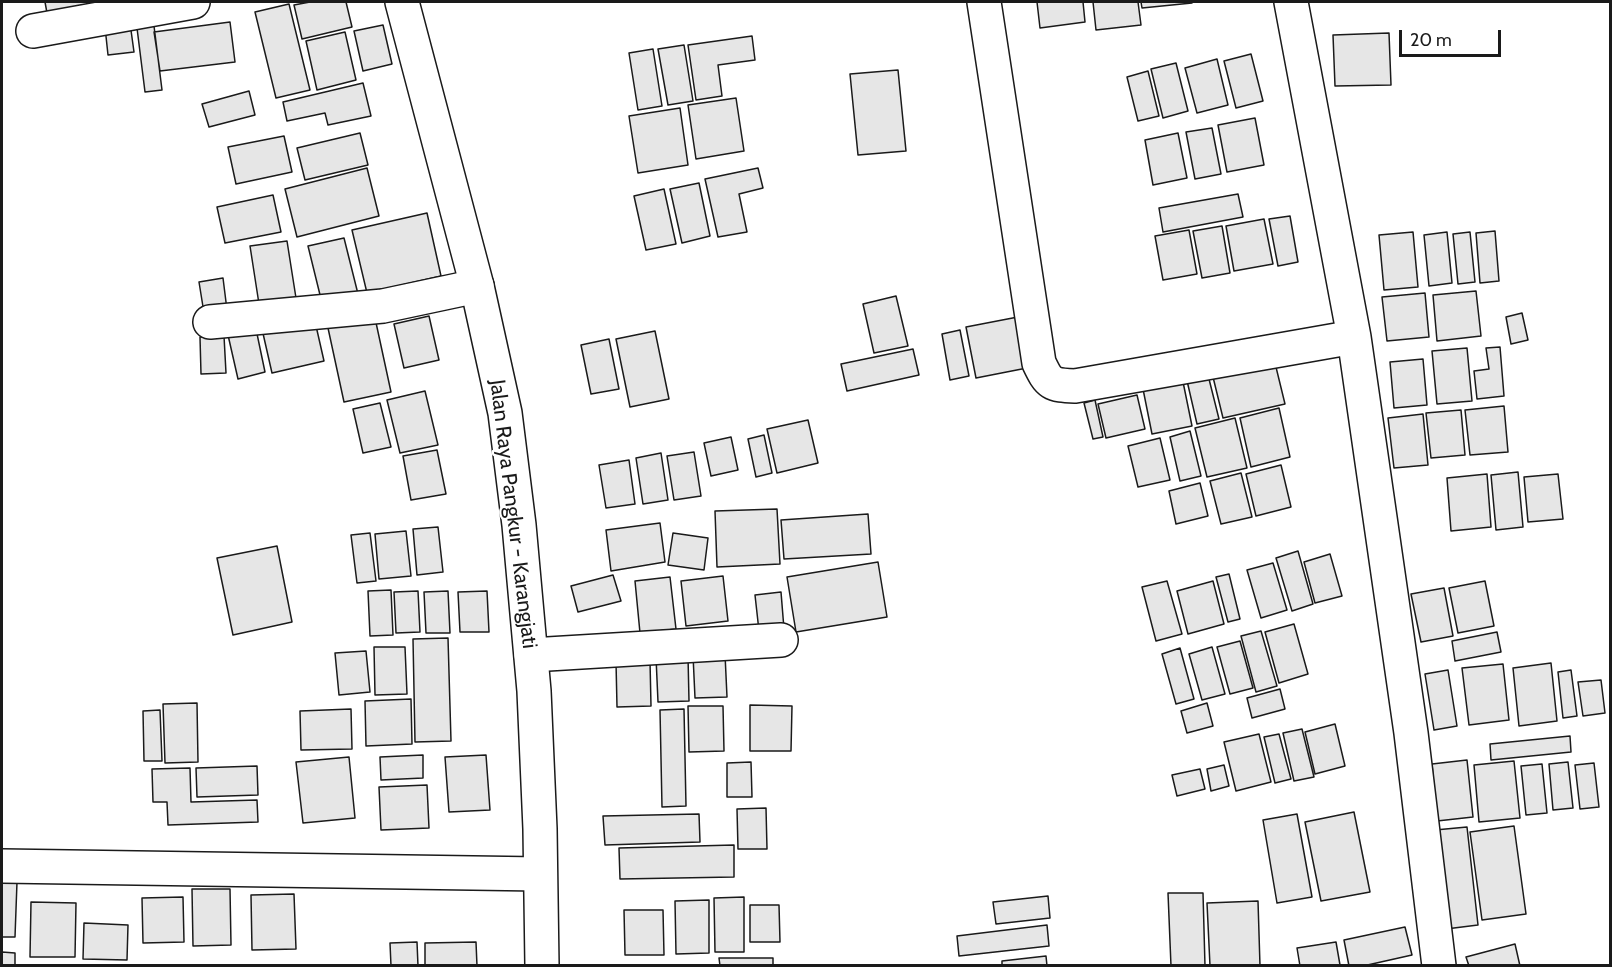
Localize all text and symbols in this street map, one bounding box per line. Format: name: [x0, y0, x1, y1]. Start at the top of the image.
scale bar: [1402, 18, 1504, 56]
text: 20 m: [1410, 29, 1452, 51]
street label: Jalan Raya Pangkur - Karangjati: [484, 378, 542, 650]

